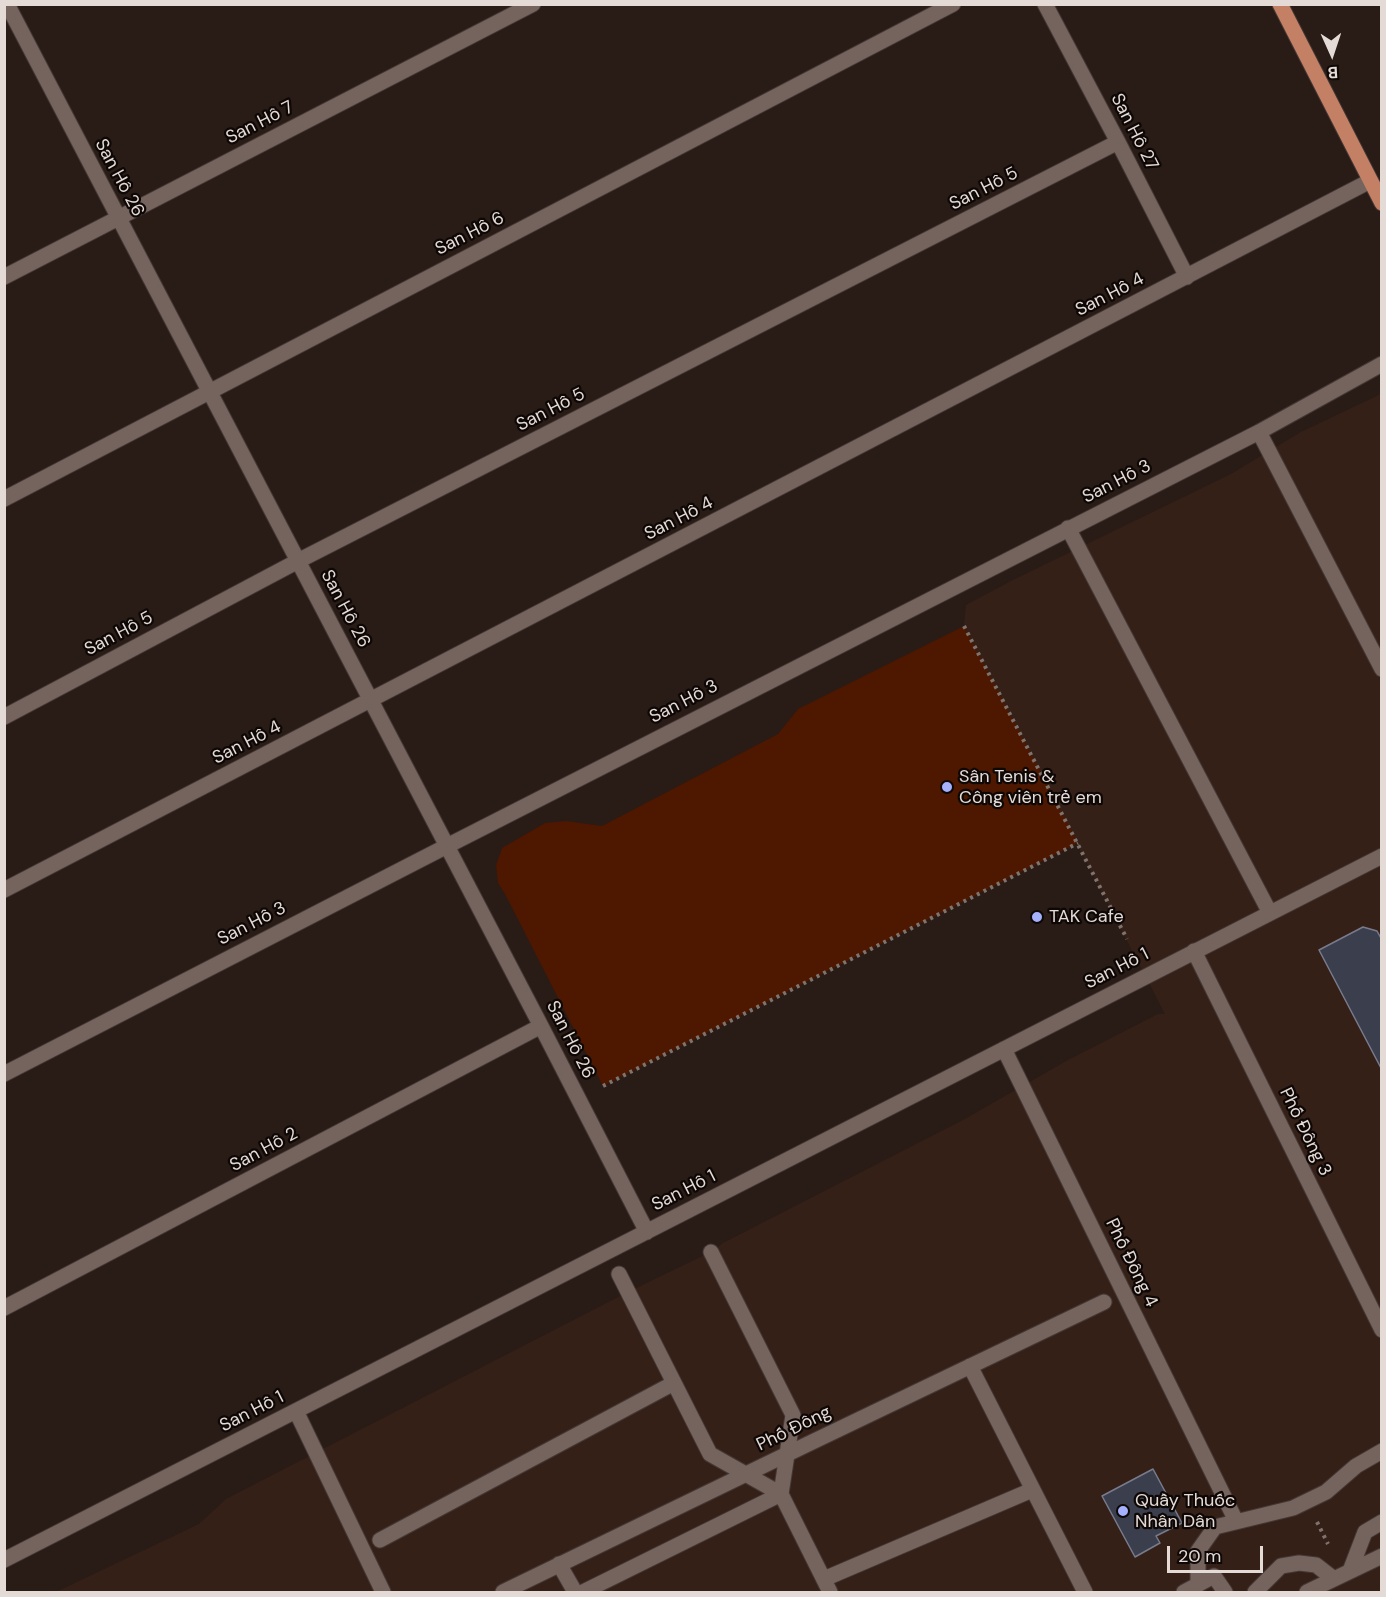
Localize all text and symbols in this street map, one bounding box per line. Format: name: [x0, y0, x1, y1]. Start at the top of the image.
north arrow: [1302, 24, 1362, 84]
text: B: [1327, 62, 1339, 83]
street label: San Hô 27: [1106, 90, 1162, 174]
street label: San Hô 7: [223, 97, 297, 149]
street label: San Hô 26: [90, 136, 148, 220]
street label: San Hô 5: [946, 163, 1022, 215]
street label: San Hô 6: [432, 207, 508, 261]
street label: San Hô 4: [1072, 269, 1148, 321]
street label: San Hô 5: [513, 384, 589, 436]
street label: San Hô 3: [1079, 456, 1155, 508]
street label: San Hô 4: [641, 493, 717, 545]
street label: San Hô 26: [316, 567, 374, 651]
street label: San Hô 5: [81, 607, 157, 661]
street label: San Hô 3: [646, 676, 722, 728]
street label: San Hô 4: [209, 717, 285, 769]
place label: Sân Tenis & Công viên trẻ em: [959, 766, 1102, 808]
marker: Sân Tenis & Công viên trẻ em: [940, 780, 954, 794]
street label: San Hô 3: [214, 898, 290, 950]
place label: TAK Cafe: [1049, 906, 1124, 928]
marker: TAK Cafe: [1030, 910, 1044, 924]
street label: San Hô 1: [1081, 944, 1153, 994]
street label: San Hô 26: [541, 997, 599, 1083]
street label: Phố Đông 3: [1274, 1084, 1336, 1180]
street label: San Hô 2: [227, 1123, 301, 1177]
street label: San Hô 1: [648, 1166, 720, 1216]
street label: Phố Đông 4: [1100, 1215, 1162, 1311]
street label: San Hô 1: [216, 1387, 288, 1437]
street label: Phố Đông: [753, 1402, 835, 1456]
place label: Quầy Thuốc Nhân Dân: [1135, 1490, 1235, 1532]
marker: Quầy Thuốc Nhân Dân: [1116, 1504, 1130, 1518]
scale bar: [1170, 1534, 1266, 1572]
text: 20 m: [1178, 1544, 1221, 1568]

